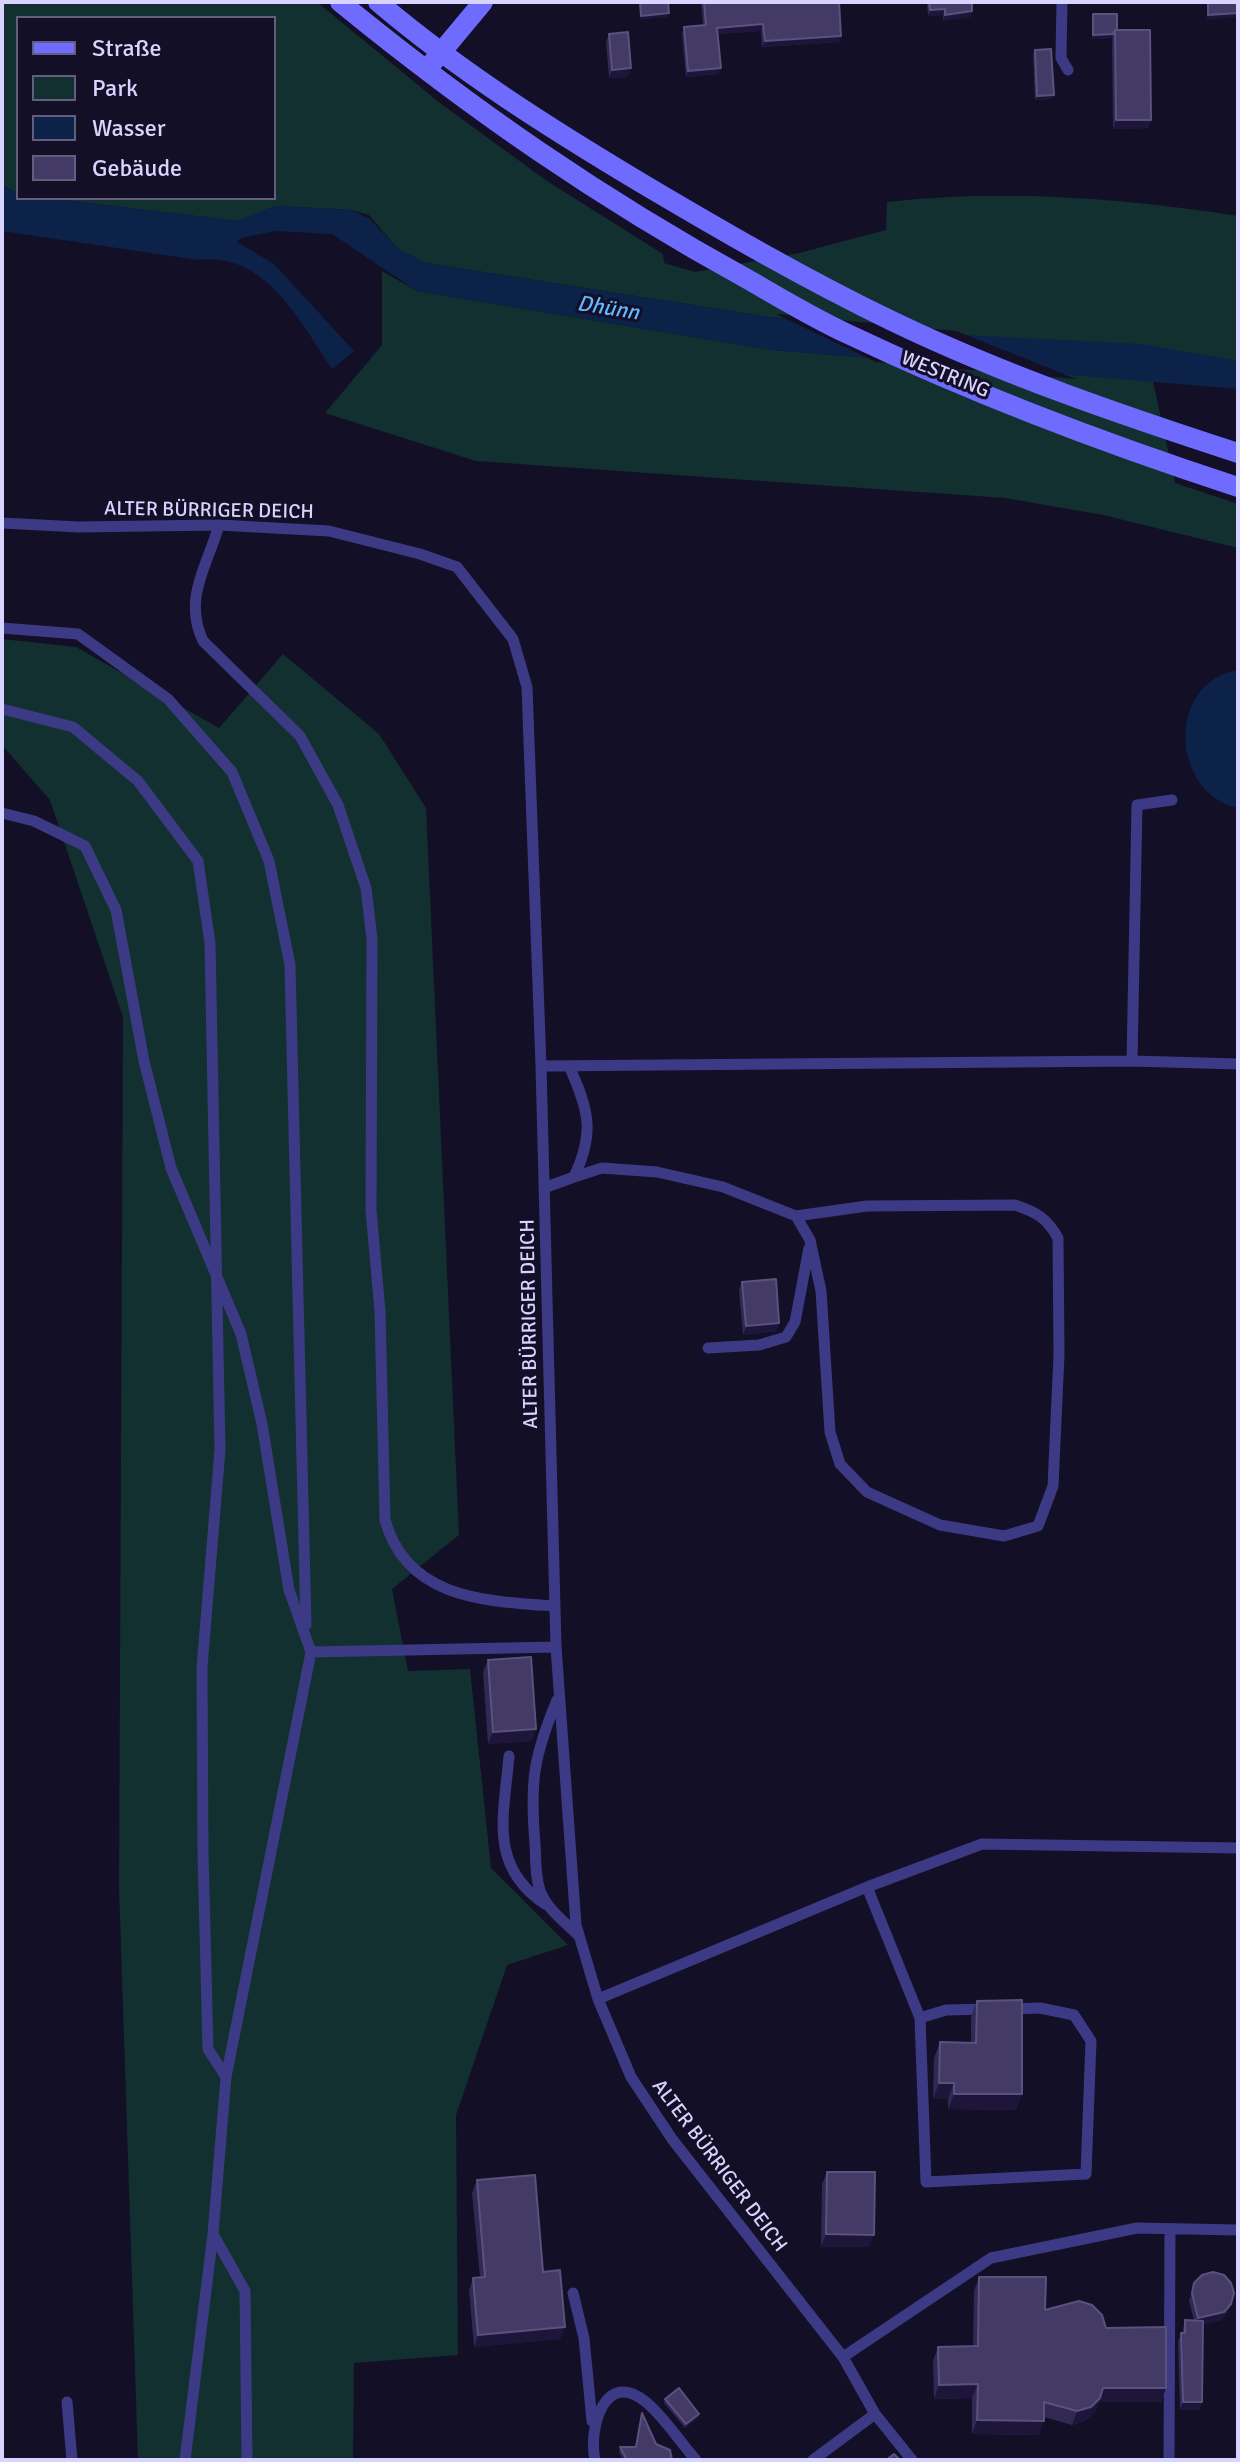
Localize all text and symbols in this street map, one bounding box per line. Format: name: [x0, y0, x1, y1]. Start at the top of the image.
legend: [16, 16, 276, 200]
text: Straße: [92, 33, 162, 63]
text: Park: [92, 73, 138, 103]
text: Wasser: [92, 113, 166, 143]
text: Gebäude: [92, 153, 182, 183]
water label: Dhünn: [575, 291, 641, 327]
street label: WESTRING: [897, 346, 993, 404]
street label: ALTER BÜRRIGER DEICH: [104, 497, 314, 525]
street label: ALTER BÜRRIGER DEICH: [516, 1219, 544, 1429]
street label: ALTER BÜRRIGER DEICH: [646, 2075, 792, 2257]

